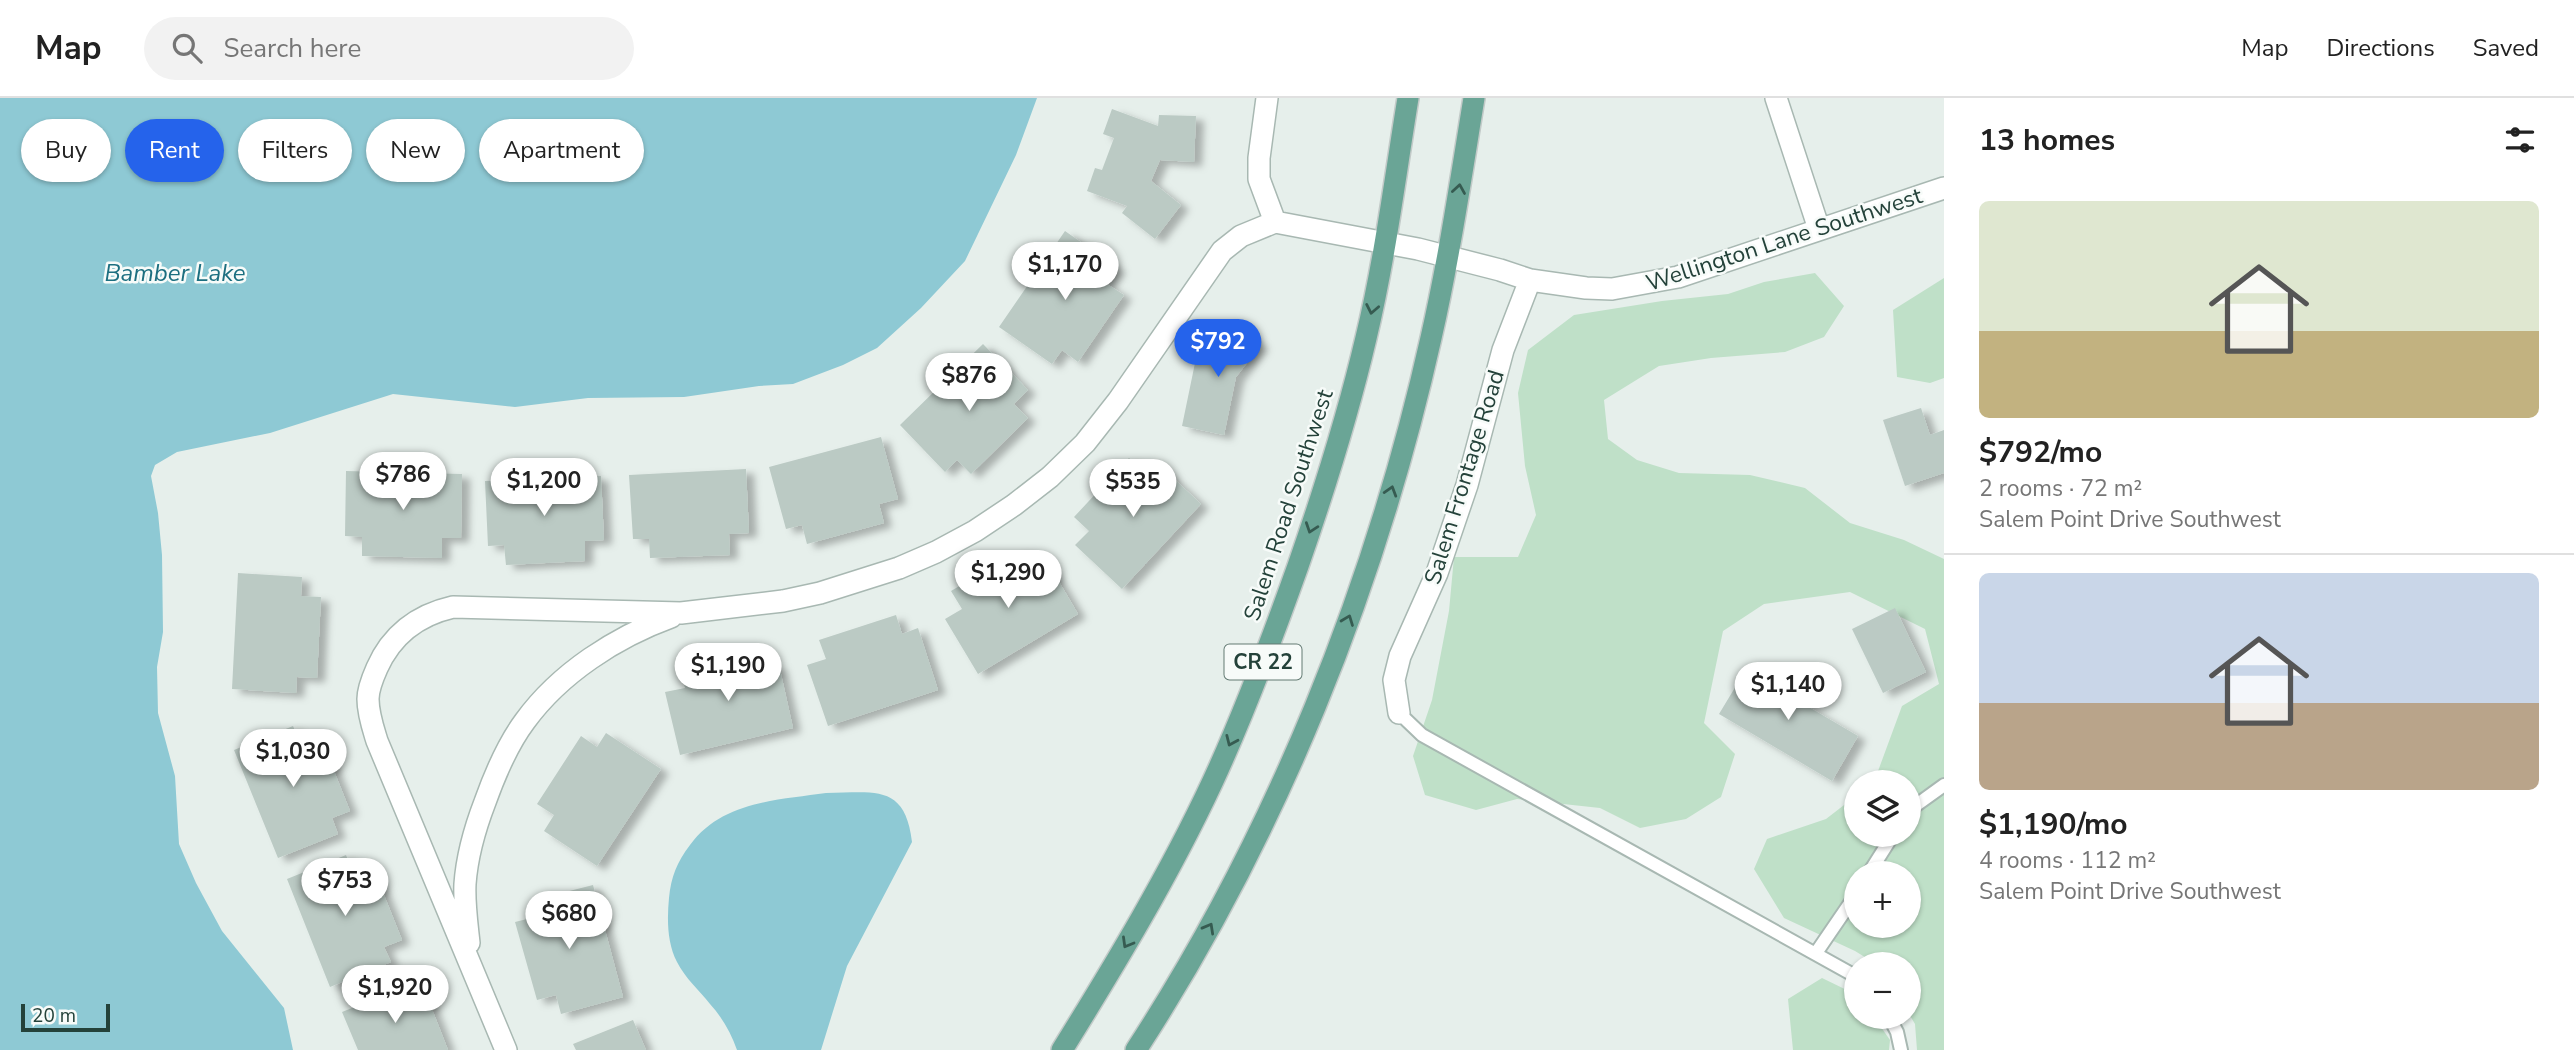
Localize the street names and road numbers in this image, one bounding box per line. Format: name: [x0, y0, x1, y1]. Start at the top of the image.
street label: Wellington Lane Southwest: [1642, 180, 1927, 299]
street label: Salem Frontage Road: [1417, 366, 1512, 588]
street label: Salem Road Southwest: [1236, 385, 1341, 625]
road number: CR 22: [1224, 644, 1302, 680]

